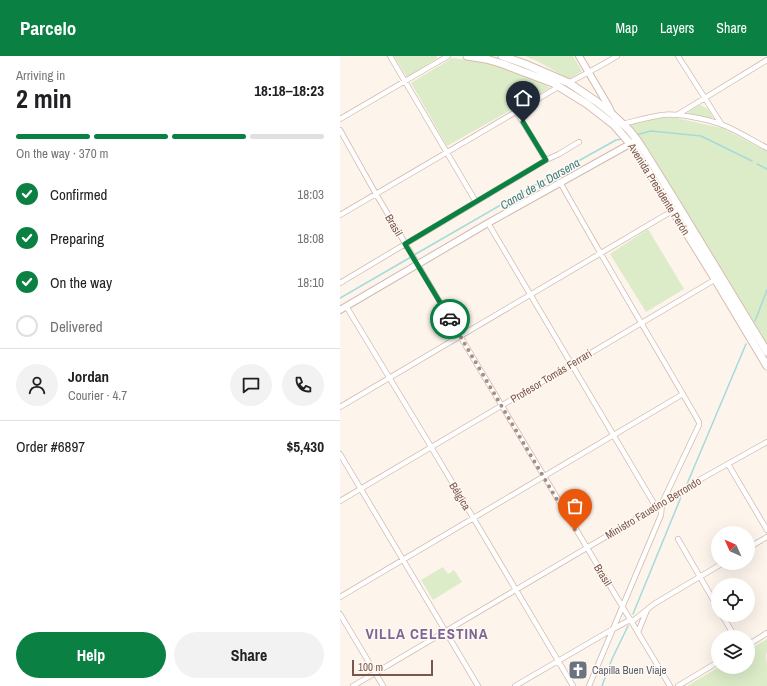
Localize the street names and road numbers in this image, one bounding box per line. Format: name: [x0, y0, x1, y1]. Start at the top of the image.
street label: Avenida Presidente Perón: [625, 140, 693, 238]
street label: Brasil: [382, 212, 406, 238]
street label: Profesor Tomás Ferrari: [508, 346, 594, 406]
street label: Ministro Faustino Berrondo: [603, 474, 703, 542]
street label: Bélgica: [446, 479, 474, 513]
street label: Brasil: [591, 562, 615, 588]

